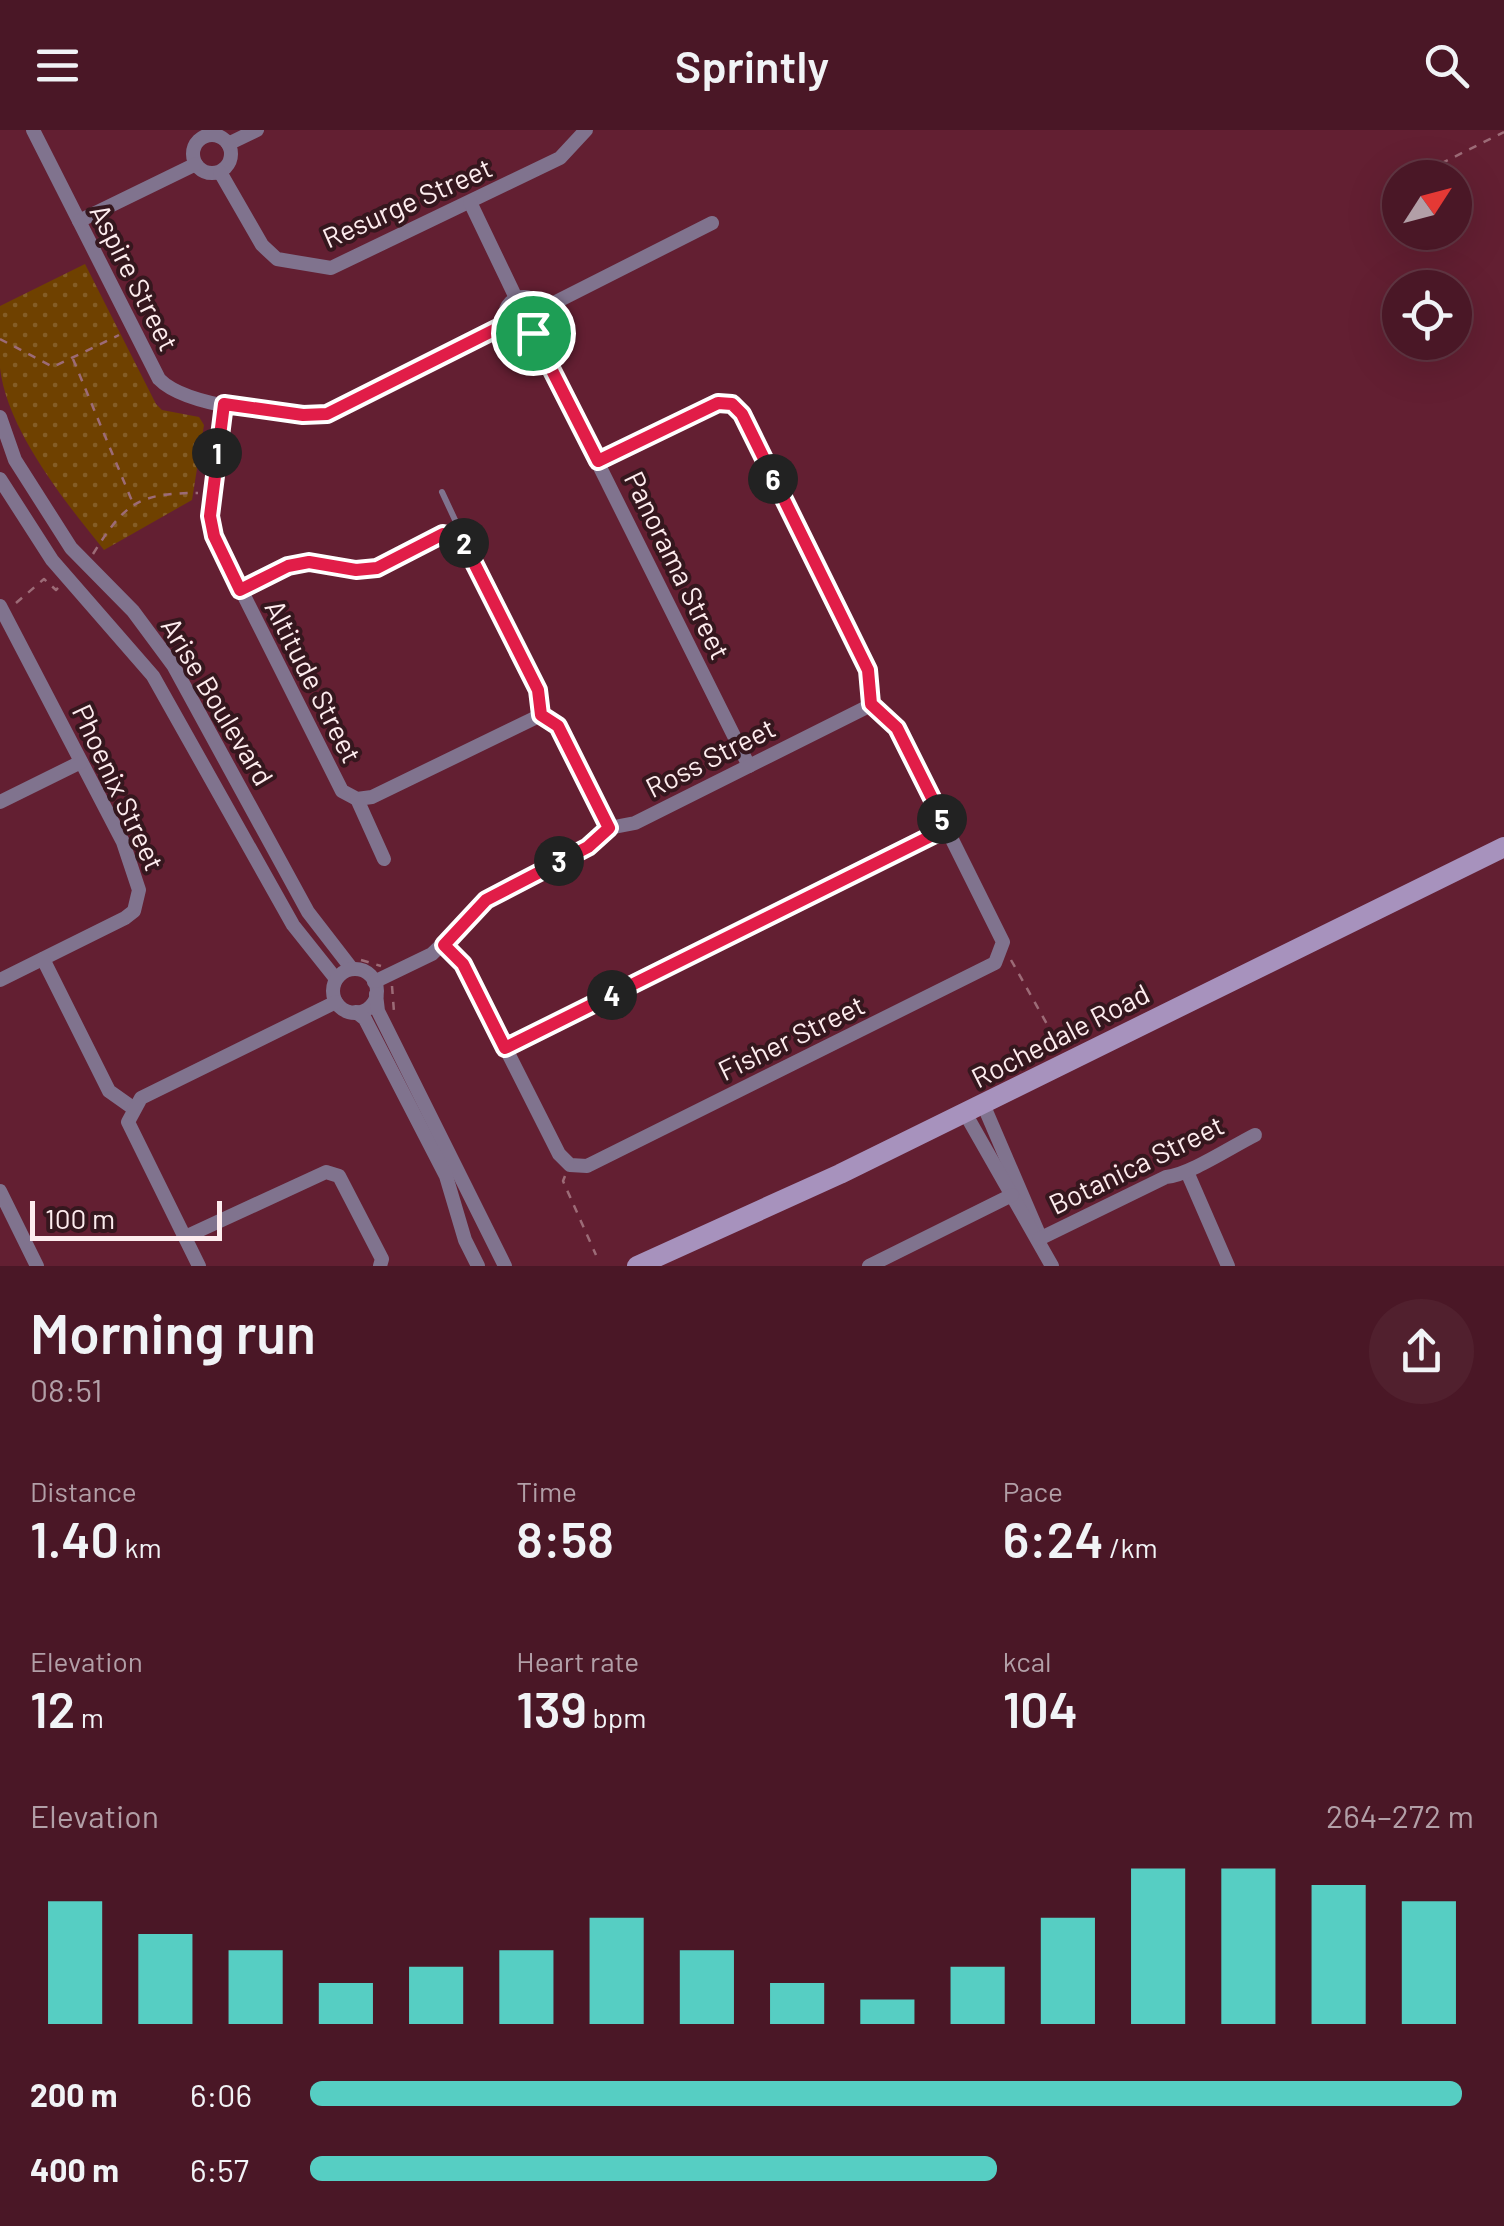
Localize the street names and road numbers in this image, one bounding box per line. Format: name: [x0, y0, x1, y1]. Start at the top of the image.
street label: Resurge Street: [317, 149, 497, 255]
street label: Aspire Street: [84, 198, 186, 356]
street label: Panorama Street: [618, 465, 738, 665]
street label: Altitude Street: [258, 594, 370, 768]
street label: Arise Boulevard: [155, 611, 281, 791]
street label: Phoenix Street: [66, 699, 172, 875]
street label: Ross Street: [640, 710, 780, 804]
street label: Rochedale Road: [965, 976, 1155, 1094]
street label: Fisher Street: [712, 987, 870, 1087]
street label: Botanica Street: [1043, 1107, 1229, 1221]

